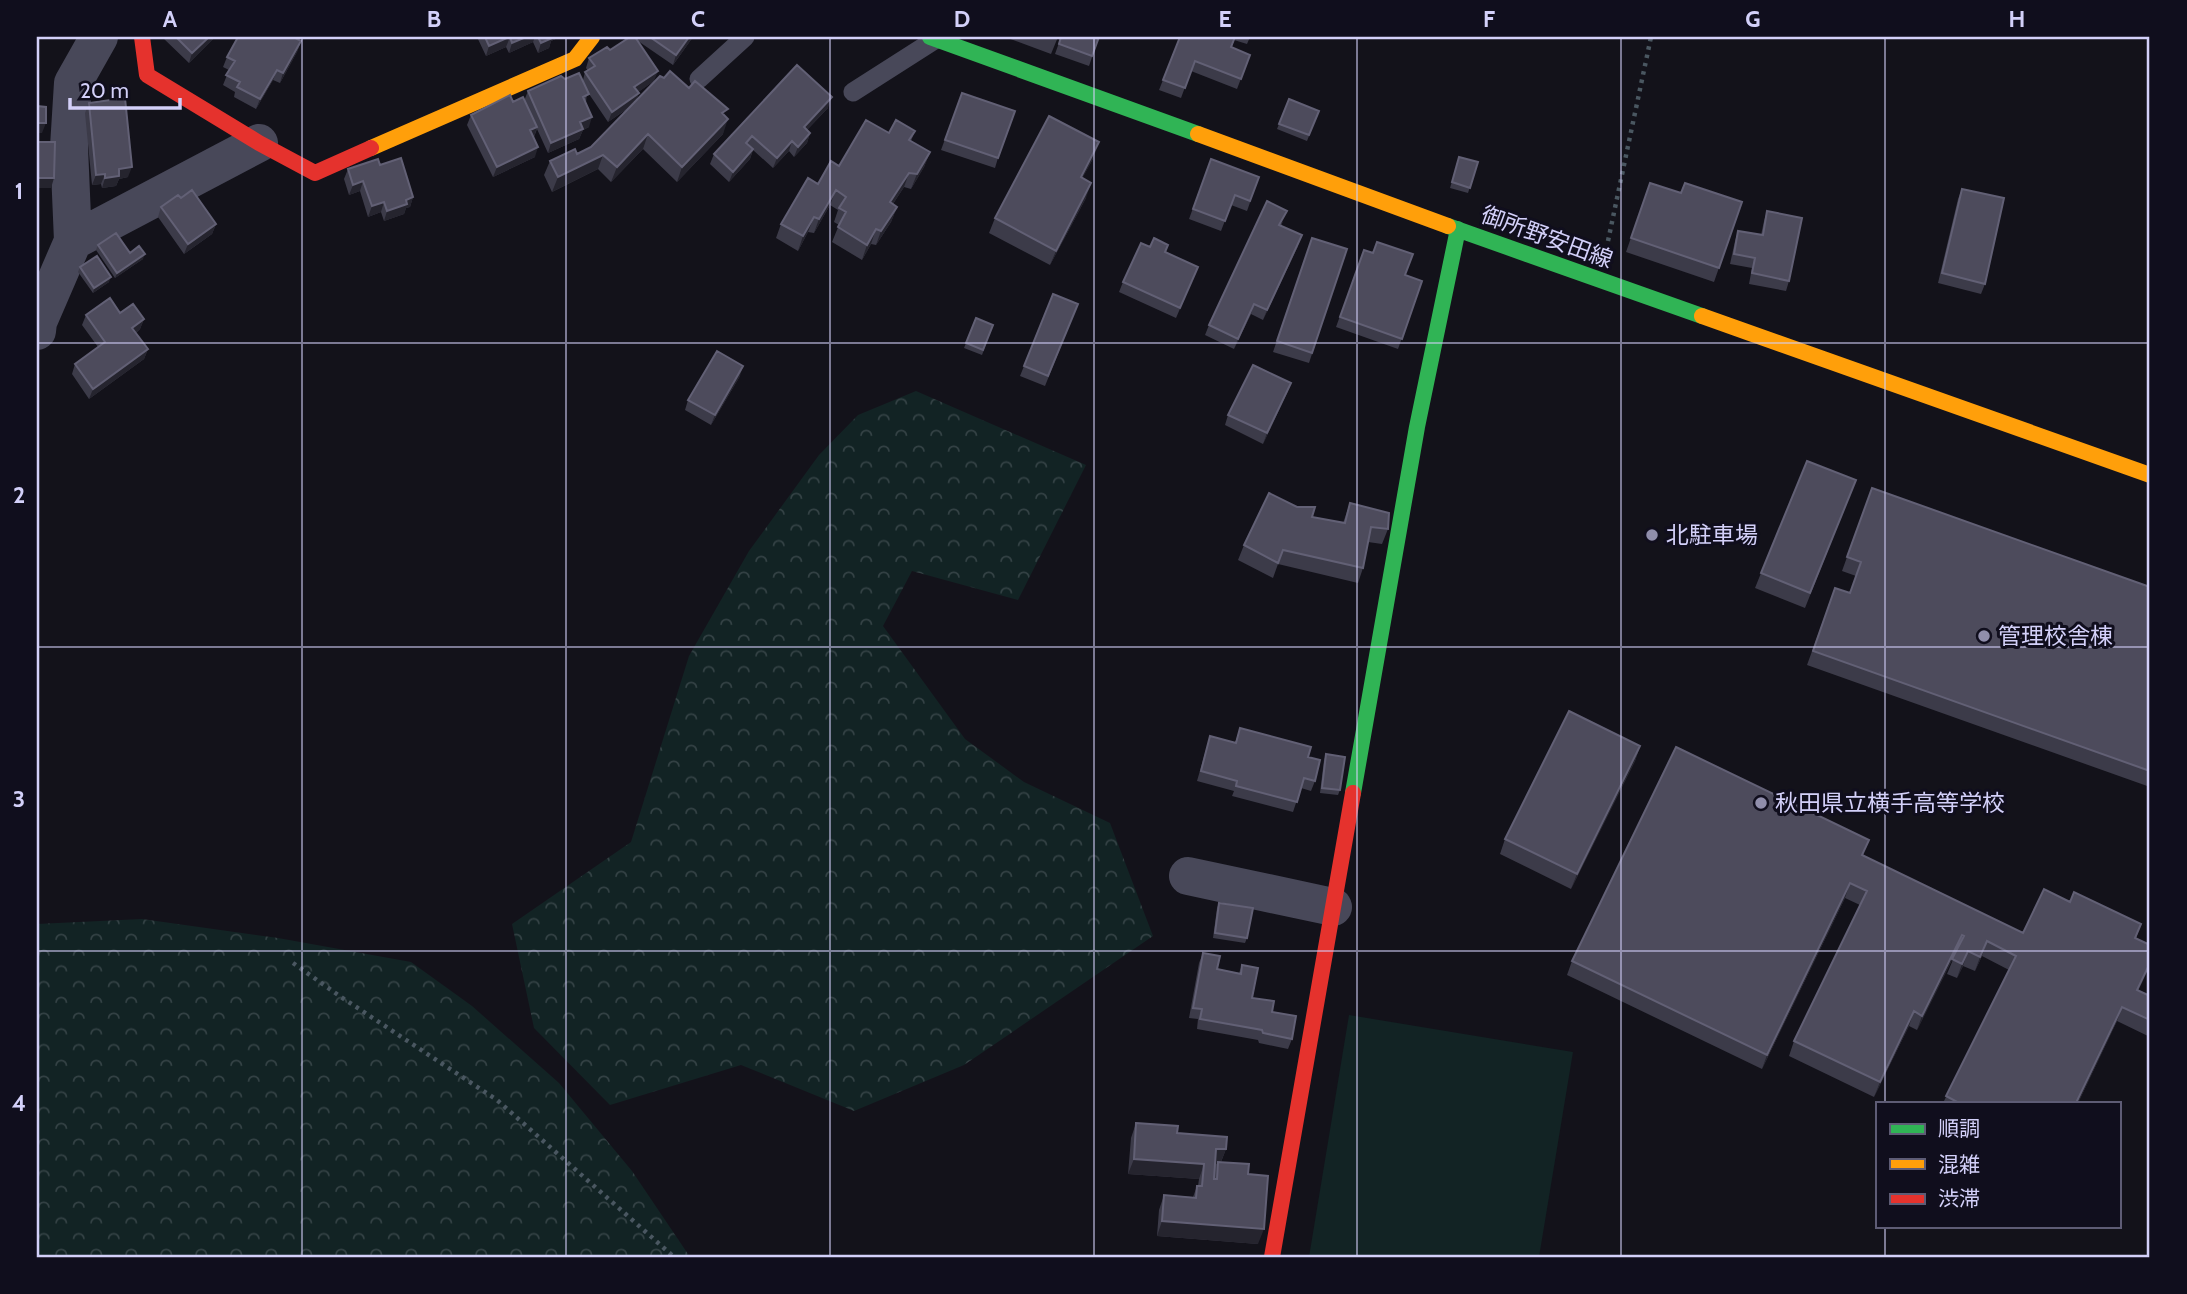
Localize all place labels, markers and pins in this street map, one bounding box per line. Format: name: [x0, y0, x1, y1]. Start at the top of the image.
place label: 北駐車場: [1666, 521, 1758, 549]
marker: 北駐車場: [1644, 527, 1660, 543]
place label: 管理校舎棟: [1998, 622, 2113, 650]
marker: 管理校舎棟: [1976, 628, 1992, 644]
place label: 秋田県立横手高等学校: [1775, 789, 2005, 817]
marker: 秋田県立横手高等学校: [1753, 795, 1769, 811]

